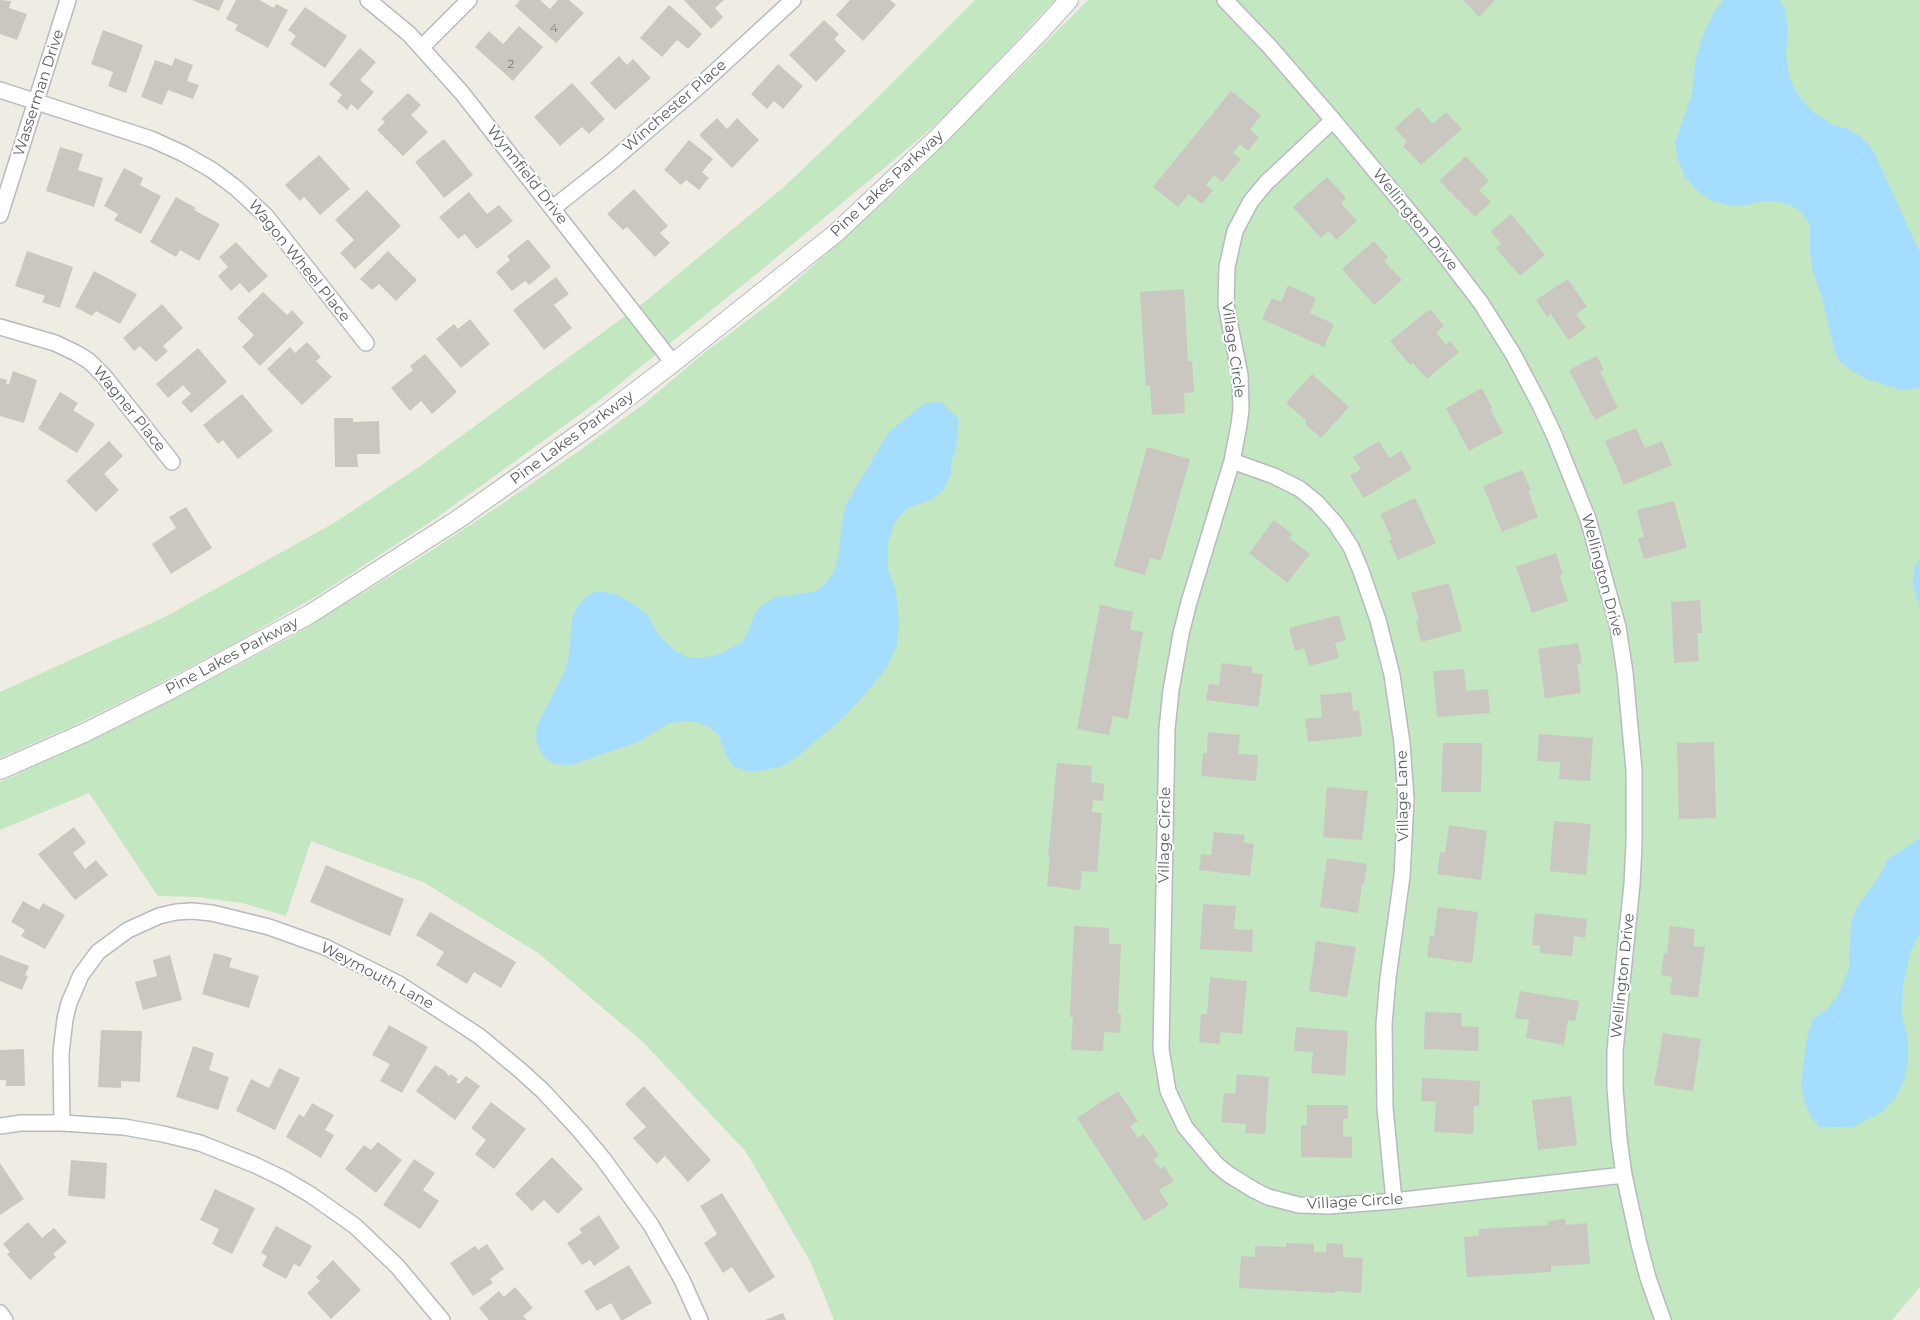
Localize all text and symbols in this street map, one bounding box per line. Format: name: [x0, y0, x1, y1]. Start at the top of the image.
house number: 4: [550, 21, 558, 35]
street label: Wasserman Drive: [10, 27, 68, 159]
street label: Winchester Place: [620, 56, 730, 156]
house number: 2: [508, 57, 514, 71]
street label: Wynnfield Drive: [483, 122, 571, 228]
street label: Pine Lakes Parkway: [827, 127, 947, 241]
street label: Wellington Drive: [1368, 165, 1462, 275]
street label: Wagon Wheel Place: [244, 196, 354, 326]
street label: Village Circle: [1217, 301, 1249, 399]
street label: Wagner Place: [89, 362, 169, 456]
street label: Pine Lakes Parkway: [507, 387, 637, 489]
street label: Wellington Drive: [1577, 512, 1627, 638]
street label: Pine Lakes Parkway: [162, 613, 302, 699]
street label: Village Lane: [1393, 750, 1413, 842]
street label: Village Circle: [1155, 787, 1175, 883]
street label: Wellington Drive: [1607, 912, 1639, 1040]
street label: Weymouth Lane: [317, 939, 437, 1013]
street label: Village Circle: [1306, 1190, 1404, 1214]

